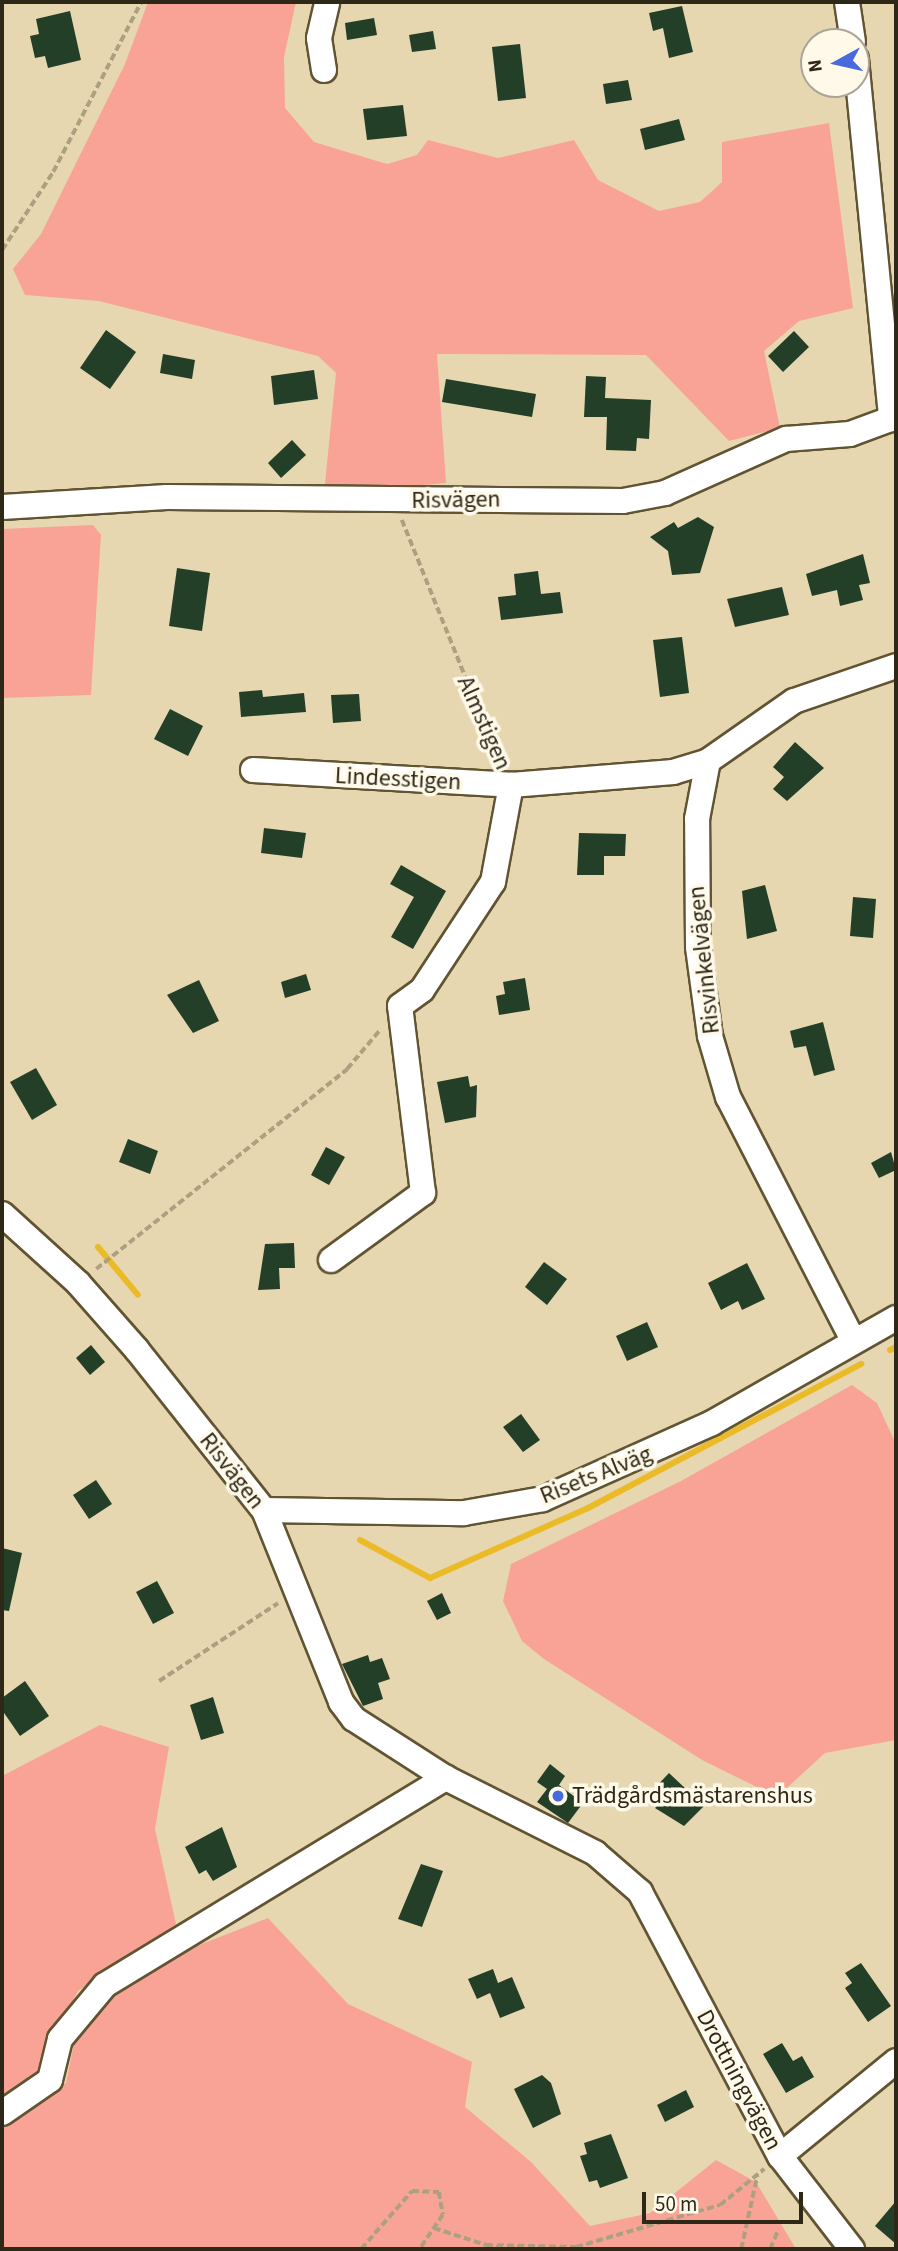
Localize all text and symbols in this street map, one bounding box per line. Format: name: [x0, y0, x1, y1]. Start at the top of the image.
north arrow: [800, 28, 870, 98]
text: N: [801, 58, 830, 74]
street label: Risvägen: [411, 485, 501, 515]
street label: Almstigen: [451, 672, 517, 774]
street label: Lindesstigen: [334, 761, 462, 797]
street label: Risvinkelvägen: [682, 884, 726, 1036]
street label: Risvägen: [193, 1427, 271, 1515]
street label: Risets Alväg: [536, 1440, 656, 1510]
place label: Trädgårdsmästarenshus: [572, 1782, 813, 1810]
marker: Trädgårdsmästarenshus: [550, 1788, 566, 1804]
street label: Drottningvägen: [690, 2005, 788, 2155]
scale bar: [646, 2178, 807, 2222]
text: 50 m: [655, 2189, 697, 2219]

